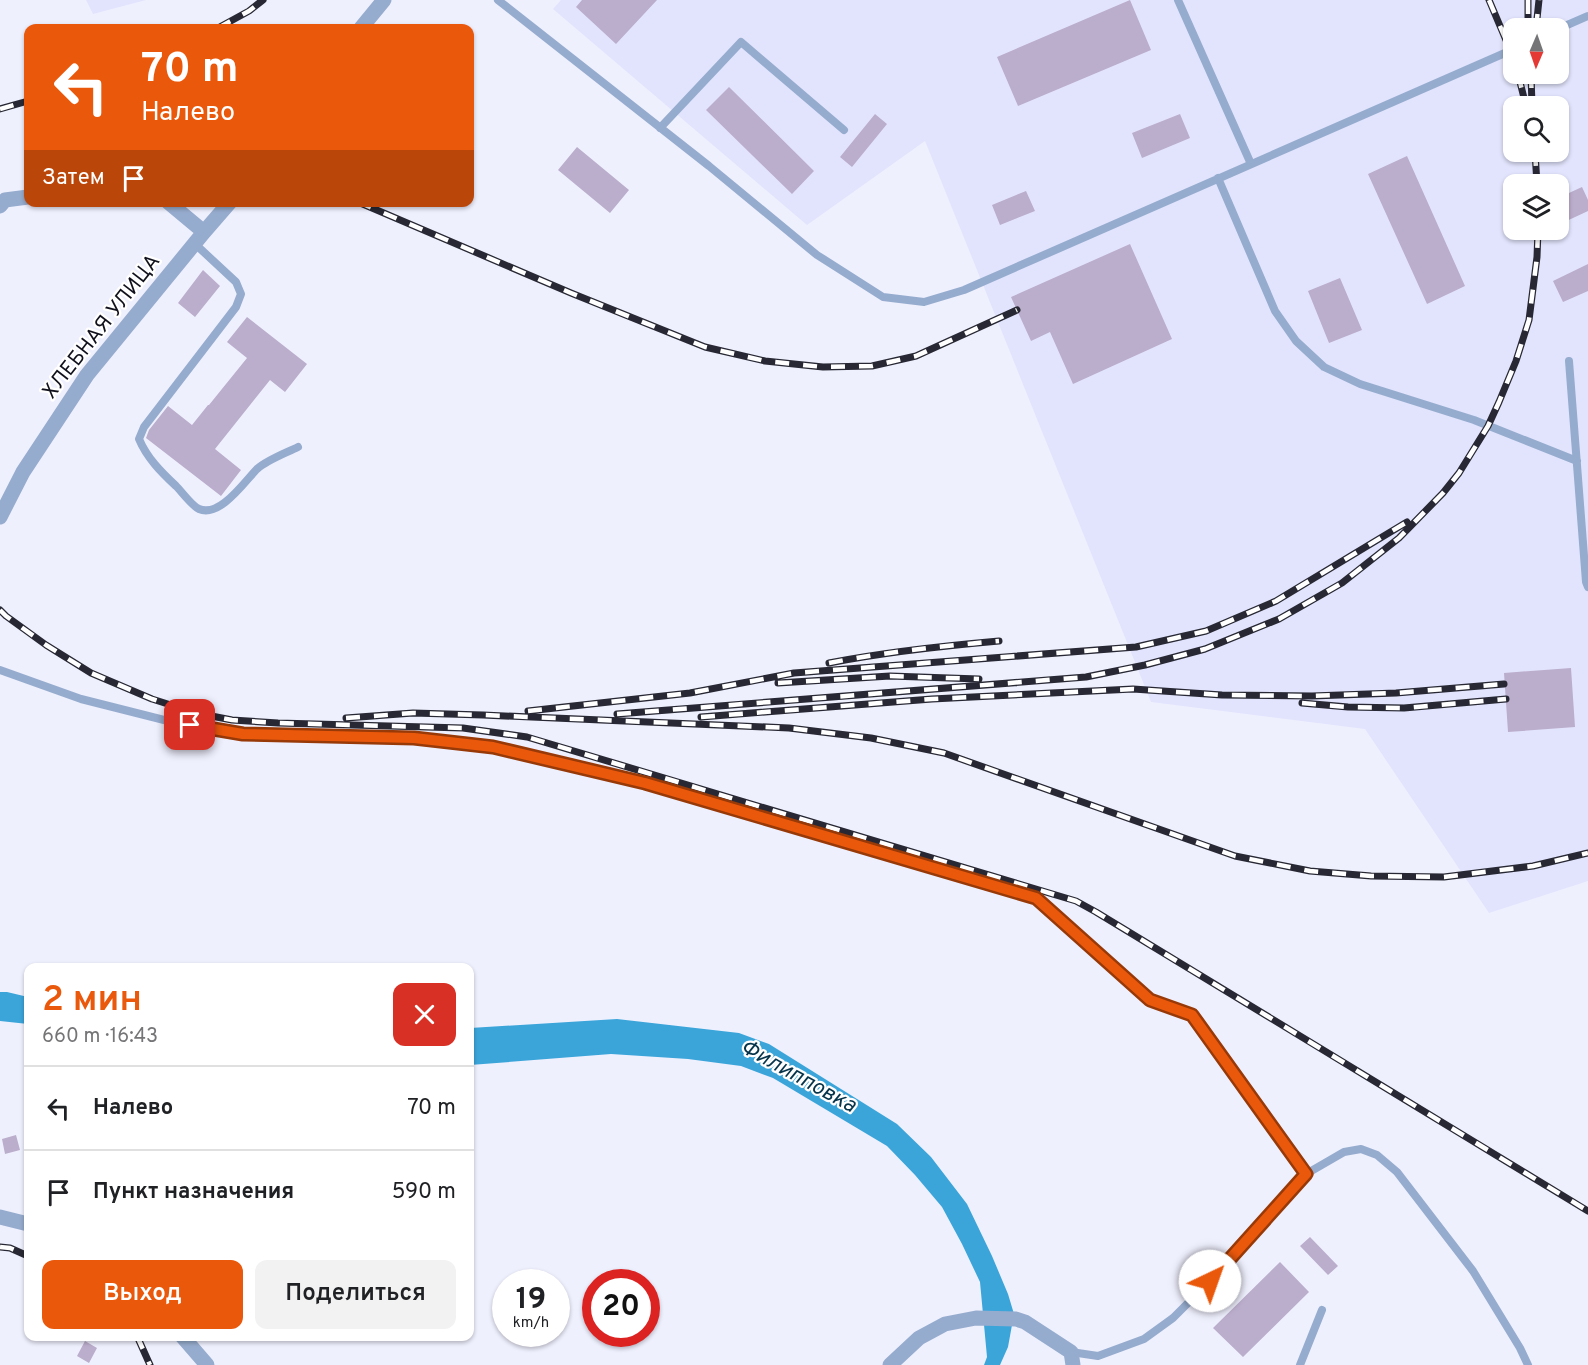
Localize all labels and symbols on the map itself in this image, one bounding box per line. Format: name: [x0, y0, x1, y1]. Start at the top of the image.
north arrow: [1503, 18, 1569, 84]
street label: ХЛЕБНАЯ УЛИЦА: [37, 249, 167, 405]
pin: [164, 699, 215, 750]
water label: Филипповка: [735, 1034, 861, 1120]
position arrow: [1178, 1249, 1242, 1313]
speed limit sign: 20: [582, 1269, 660, 1347]

